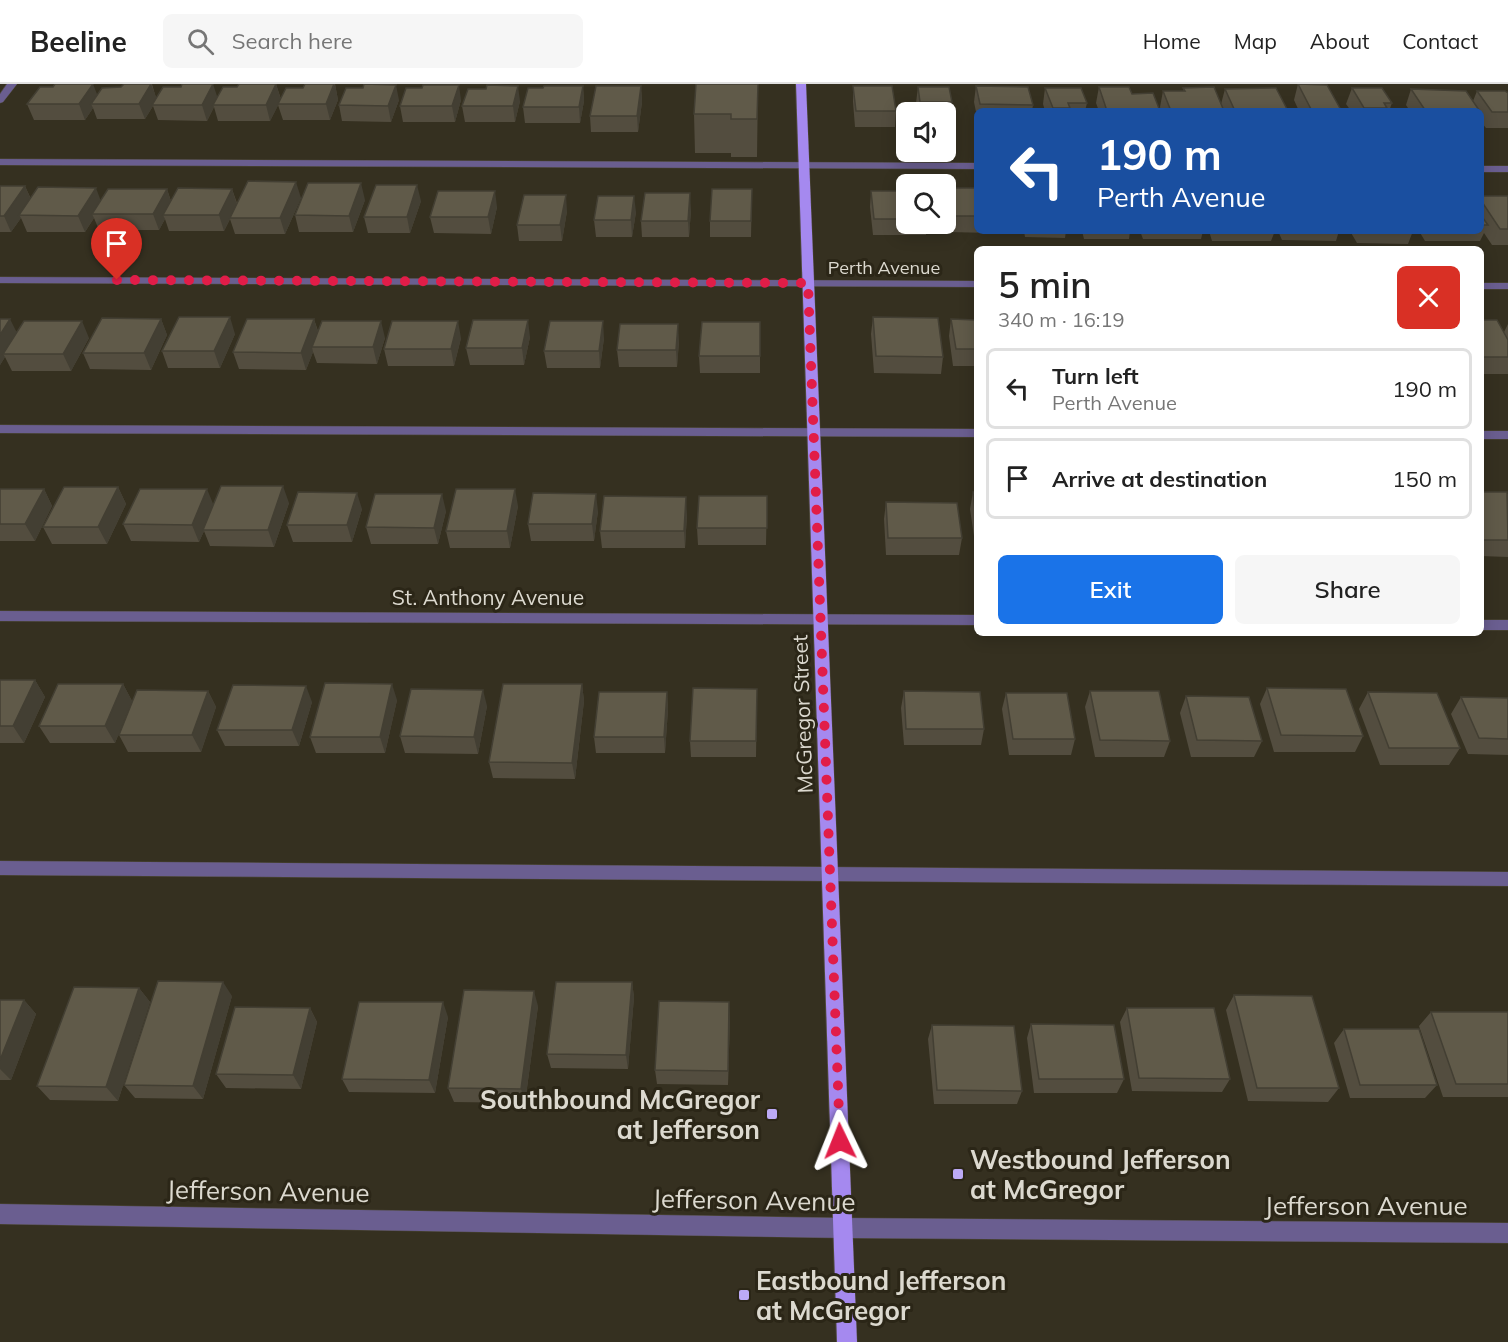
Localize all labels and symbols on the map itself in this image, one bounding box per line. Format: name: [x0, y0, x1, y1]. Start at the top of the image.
pin: [91, 218, 142, 280]
street label: Perth Avenue: [828, 256, 940, 279]
street label: St. Anthony Avenue: [392, 584, 584, 610]
street label: McGregor Street: [786, 634, 818, 794]
place label: Southbound McGregor at Jefferson: [480, 1083, 761, 1146]
marker: Southbound McGregor at Jefferson: [765, 1107, 779, 1121]
position arrow: [808, 1109, 872, 1173]
place label: Westbound Jefferson at McGregor: [970, 1143, 1231, 1206]
marker: Westbound Jefferson at McGregor: [951, 1167, 965, 1181]
street label: Jefferson Avenue: [166, 1173, 370, 1209]
street label: Jefferson Avenue: [652, 1182, 856, 1218]
street label: Jefferson Avenue: [1264, 1189, 1468, 1222]
place label: Eastbound Jefferson at McGregor: [756, 1264, 1006, 1327]
marker: Eastbound Jefferson at McGregor: [737, 1288, 751, 1302]

